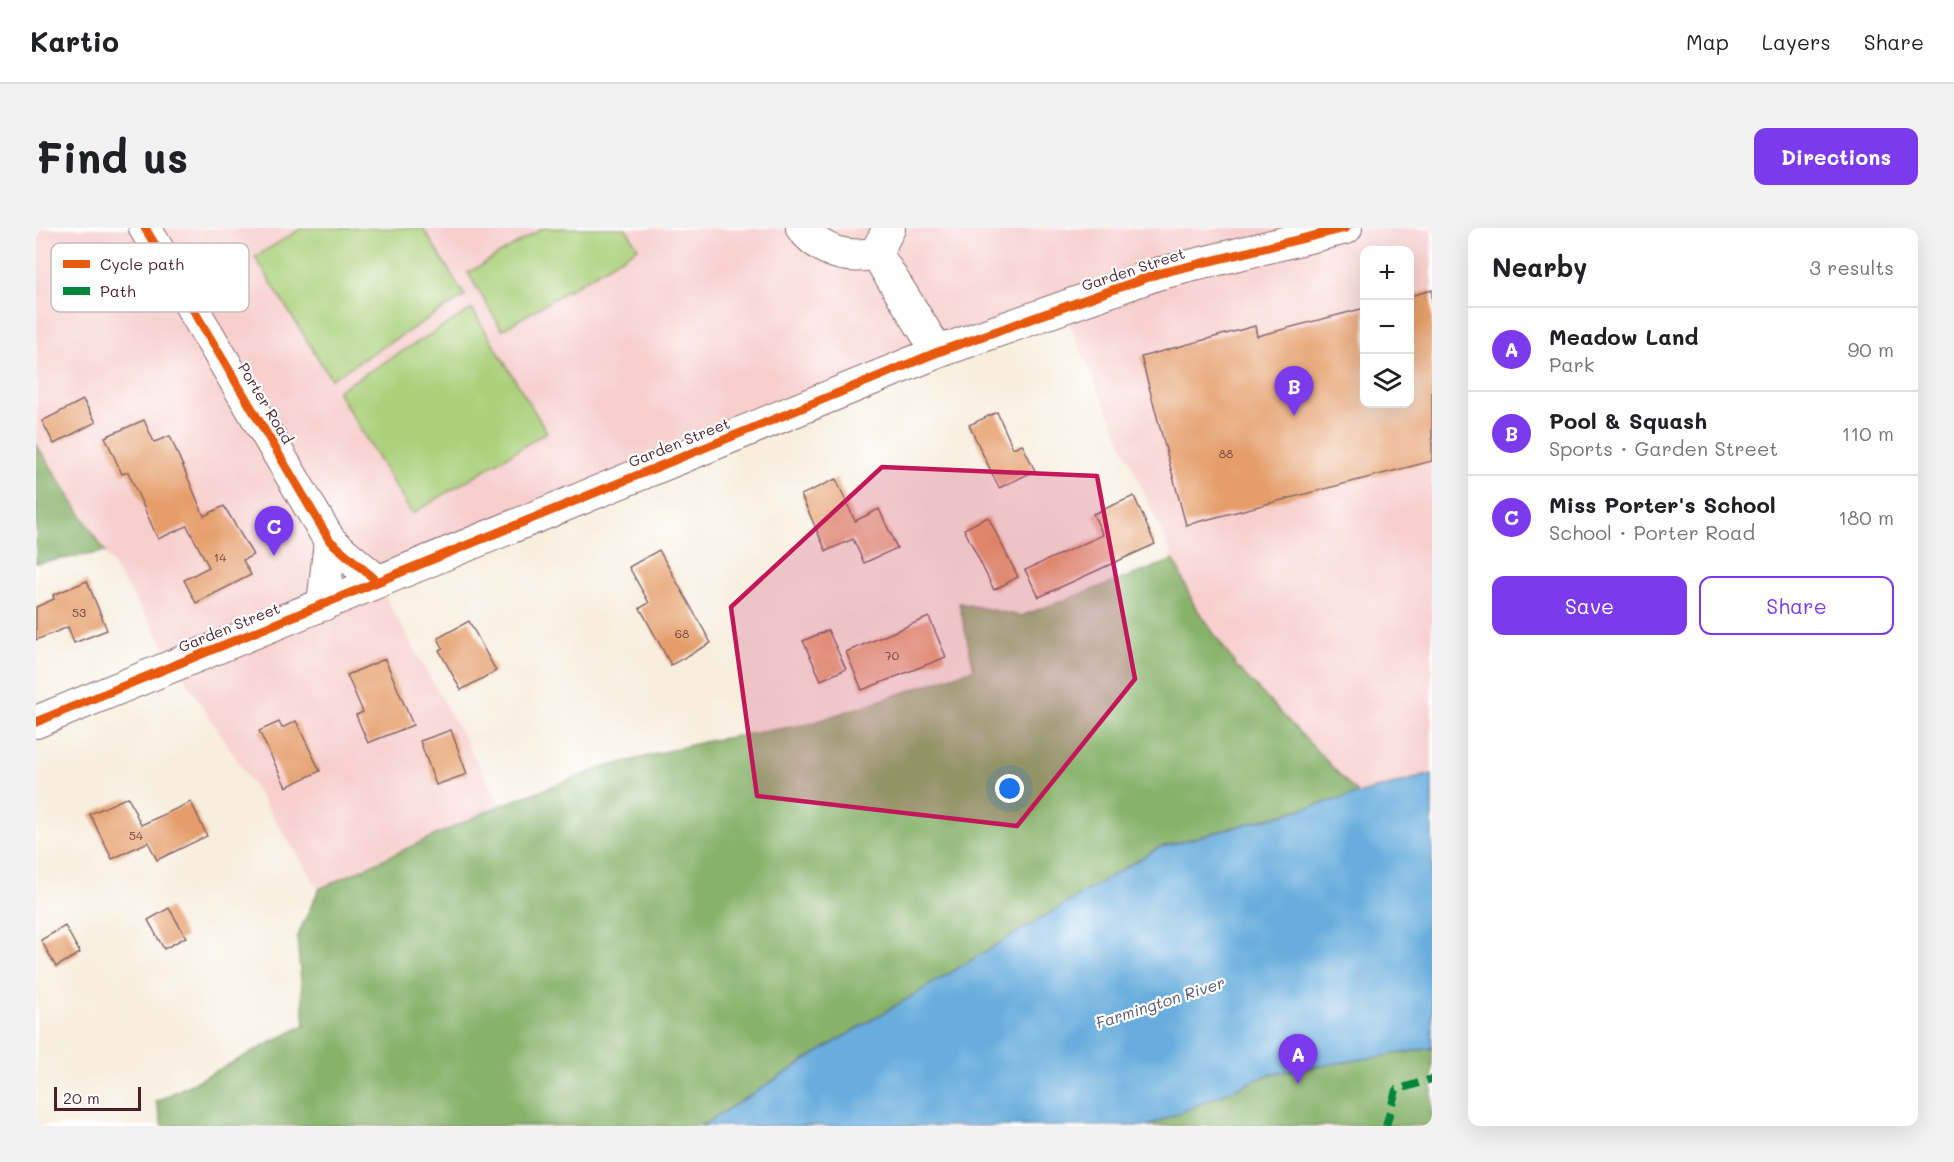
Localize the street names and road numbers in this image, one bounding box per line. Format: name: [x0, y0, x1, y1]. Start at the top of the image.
street label: Garden Street: [1079, 243, 1187, 295]
street label: Porter Road: [234, 359, 298, 447]
street label: Garden Street: [625, 413, 733, 471]
street label: Garden Street: [175, 598, 283, 656]

